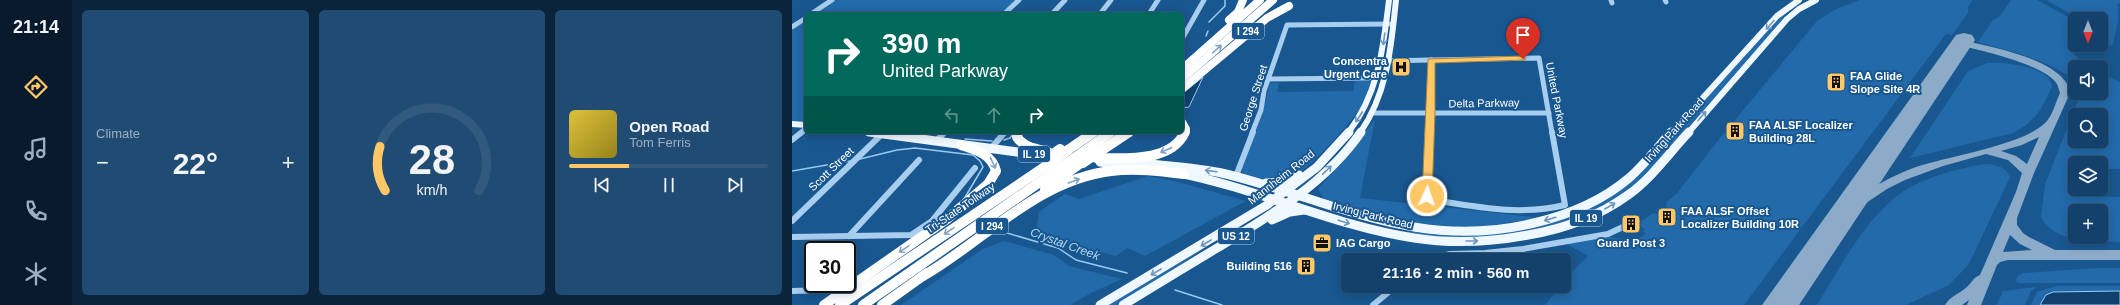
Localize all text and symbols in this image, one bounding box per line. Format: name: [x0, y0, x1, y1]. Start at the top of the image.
north arrow: [2068, 12, 2108, 52]
map controls: [2068, 12, 2108, 244]
text: 21:14: [13, 17, 59, 37]
pin: [1506, 18, 1540, 59]
one-way arrow: [1765, 20, 1774, 30]
road number: I 294: [1232, 23, 1264, 39]
icon: arrive: [1512, 24, 1534, 46]
icon: right: [816, 28, 868, 80]
text: 390 m: [882, 28, 961, 59]
one-way arrow: [1380, 32, 1388, 45]
one-way arrow: [1212, 44, 1222, 54]
place label: Concentra Urgent Care: [1324, 55, 1388, 80]
hospital icon: Concentra Urgent Care: [1390, 56, 1412, 78]
button: sound: [2068, 60, 2108, 100]
text: United Parkway: [882, 61, 1008, 81]
street label: United Parkway: [1544, 61, 1570, 139]
street label: George Street: [1237, 63, 1269, 133]
place label: FAA Glide Slope Site 4R: [1850, 70, 1920, 95]
building icon: FAA Glide Slope Site 4R: [1825, 71, 1847, 93]
icon: directions: [22, 73, 50, 101]
street label: Delta Parkway: [1448, 96, 1520, 110]
street label: Irving Park Road: [1642, 96, 1706, 164]
icon: left: [941, 104, 963, 126]
icon: ahead: [983, 104, 1005, 126]
icon: right: [1025, 104, 1047, 126]
button: search: [2068, 108, 2108, 148]
one-way arrow: [1698, 110, 1707, 121]
one-way arrow: [1355, 111, 1363, 122]
text: Open Road: [629, 118, 709, 135]
place label: FAA ALSF Localizer Building 28L: [1749, 119, 1853, 144]
building icon: FAA ALSF Localizer Building 28L: [1724, 120, 1746, 142]
text: Climate: [96, 126, 140, 141]
icon: music: [22, 135, 50, 163]
text: 28: [409, 135, 455, 182]
text: Tom Ferris: [629, 135, 691, 150]
street label: Scott Street: [806, 145, 856, 193]
road number: IL 19: [1018, 146, 1050, 162]
text: 22°: [173, 147, 218, 180]
one-way arrow: [1160, 147, 1172, 154]
street label: Mannheim Road: [1246, 147, 1316, 207]
text: −: [96, 150, 109, 175]
text: +: [282, 150, 295, 175]
button: layers: [2068, 156, 2108, 196]
one-way arrow: [990, 157, 997, 169]
one-way arrow: [1322, 165, 1332, 175]
one-way arrow: [1205, 168, 1218, 175]
icon: previous: [591, 174, 613, 196]
icon: pause: [658, 174, 680, 196]
icon: next: [724, 174, 746, 196]
position arrow: [1406, 175, 1448, 217]
one-way arrow: [1067, 176, 1079, 184]
street label: Tri-State Tollway: [923, 180, 997, 236]
text: km/h: [417, 181, 448, 197]
icon: phone: [22, 197, 50, 225]
street label: Irving Park Road: [1332, 199, 1414, 231]
one-way arrow: [1604, 202, 1616, 210]
button: +: [2068, 204, 2108, 244]
place label: FAA ALSF Offset Localizer Building 10R: [1681, 205, 1799, 230]
building icon: FAA ALSF Offset Localizer Building 10R: [1656, 206, 1678, 228]
road number: IL 19: [1570, 210, 1602, 226]
building icon: Guard Post 3: [1620, 213, 1642, 235]
one-way arrow: [1544, 216, 1557, 223]
road number: I 294: [976, 218, 1008, 234]
one-way arrow: [1337, 219, 1350, 226]
water label: Crystal Creek: [1028, 225, 1102, 263]
one-way arrow: [944, 227, 955, 235]
road number: US 12: [1218, 228, 1254, 244]
office icon: IAG Cargo: [1311, 232, 1333, 254]
place label: IAG Cargo: [1336, 237, 1391, 249]
one-way arrow: [1465, 237, 1478, 245]
place label: Guard Post 3: [1597, 237, 1665, 249]
one-way arrow: [1200, 239, 1212, 247]
speed limit sign: 30: [804, 241, 856, 293]
one-way arrow: [899, 245, 910, 253]
building icon: Building 516: [1295, 255, 1317, 277]
icon: climate: [22, 260, 50, 288]
place label: Building 516: [1227, 260, 1292, 272]
text: 21:16 · 2 min · 560 m: [1383, 264, 1529, 281]
one-way arrow: [1150, 269, 1162, 277]

